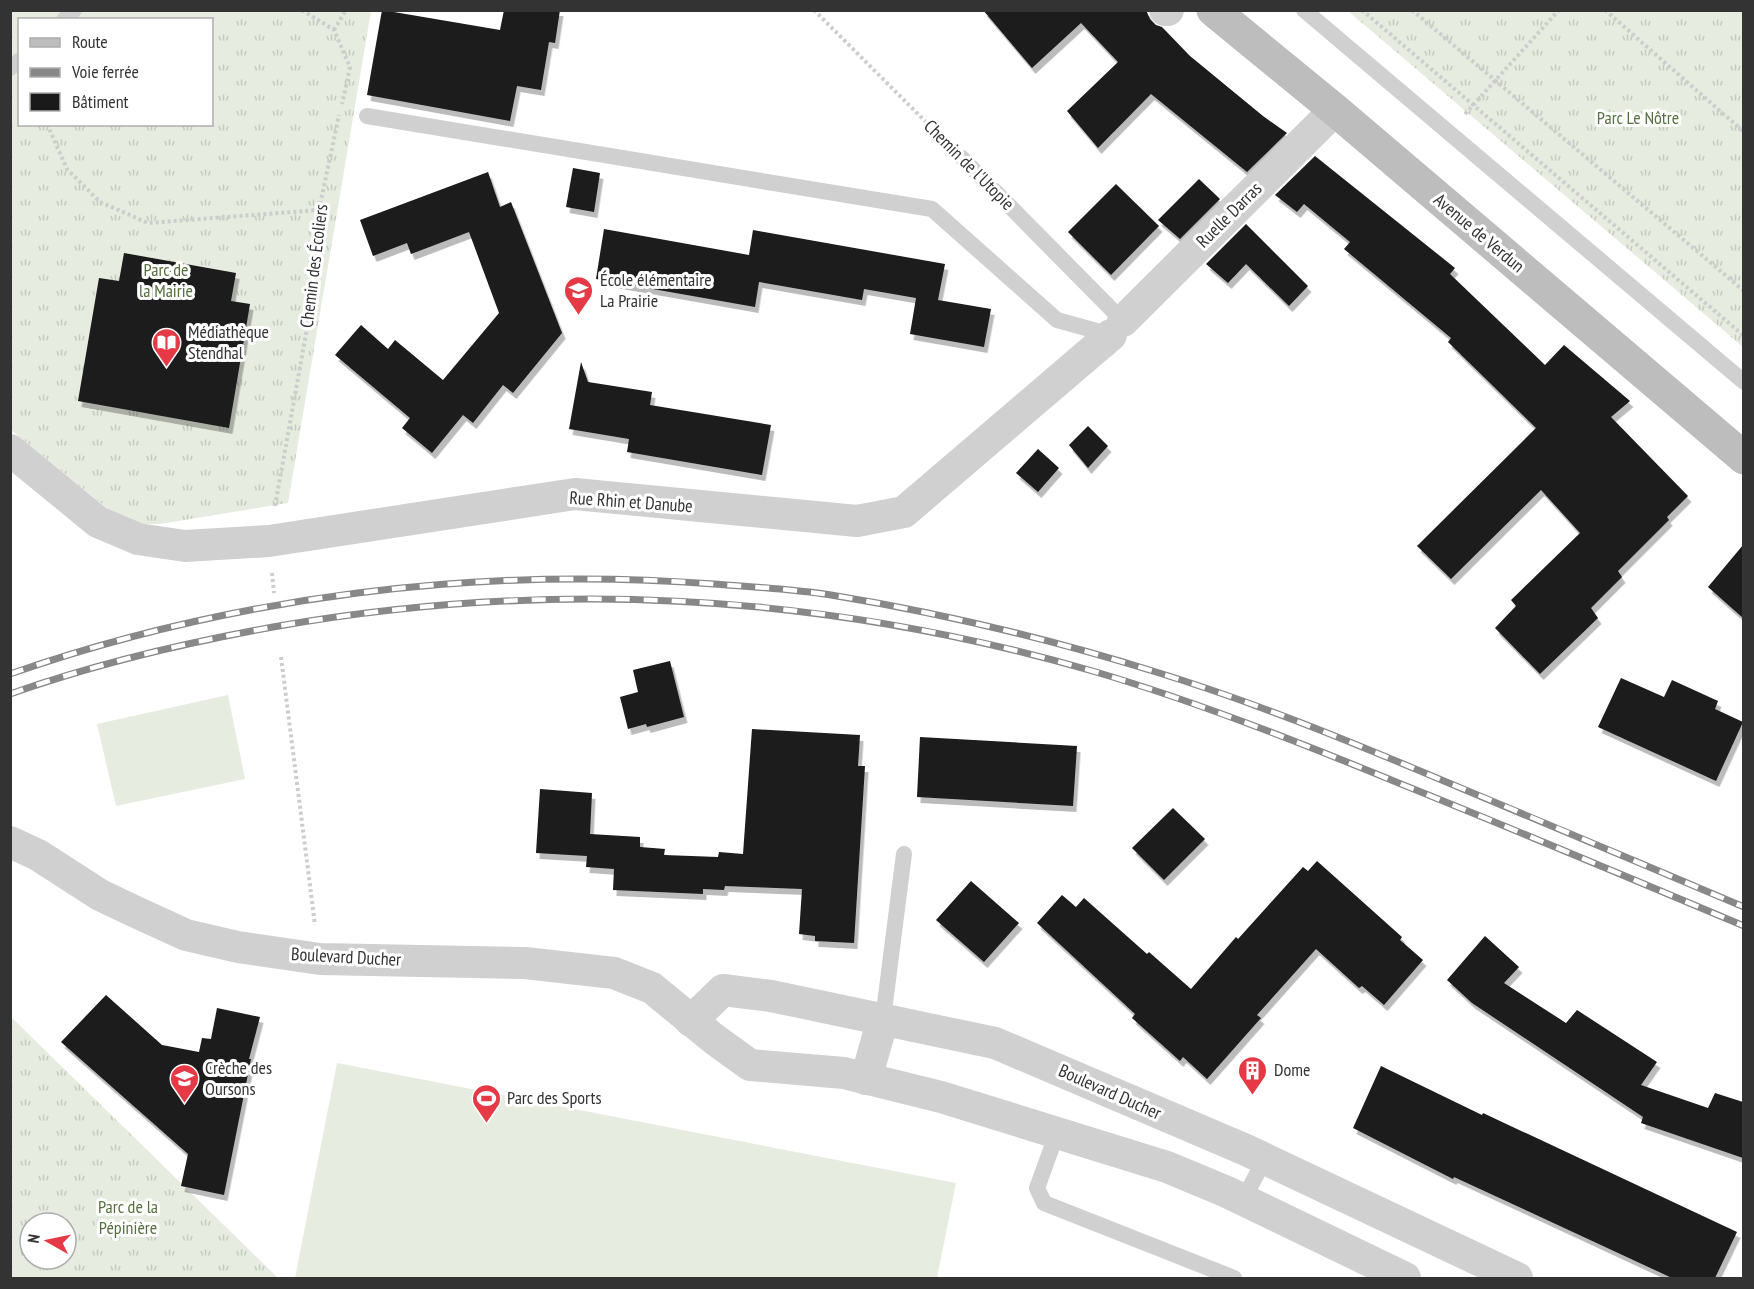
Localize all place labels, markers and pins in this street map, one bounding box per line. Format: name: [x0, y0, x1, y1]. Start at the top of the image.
place label: École élémentaire La Prairie: [600, 268, 712, 312]
school or university icon: École élémentaire La Prairie: [563, 274, 595, 316]
place label: Médiathèque Stendhal: [188, 320, 269, 364]
library icon: Médiathèque Stendhal: [151, 326, 183, 368]
building icon: Dome: [1237, 1054, 1269, 1096]
place label: Crèche des Oursons: [205, 1056, 272, 1100]
place label: Dome: [1274, 1058, 1310, 1081]
school or university icon: Crèche des Oursons: [168, 1062, 200, 1104]
sports icon: Parc des Sports: [470, 1082, 502, 1124]
place label: Parc des Sports: [507, 1086, 601, 1109]

